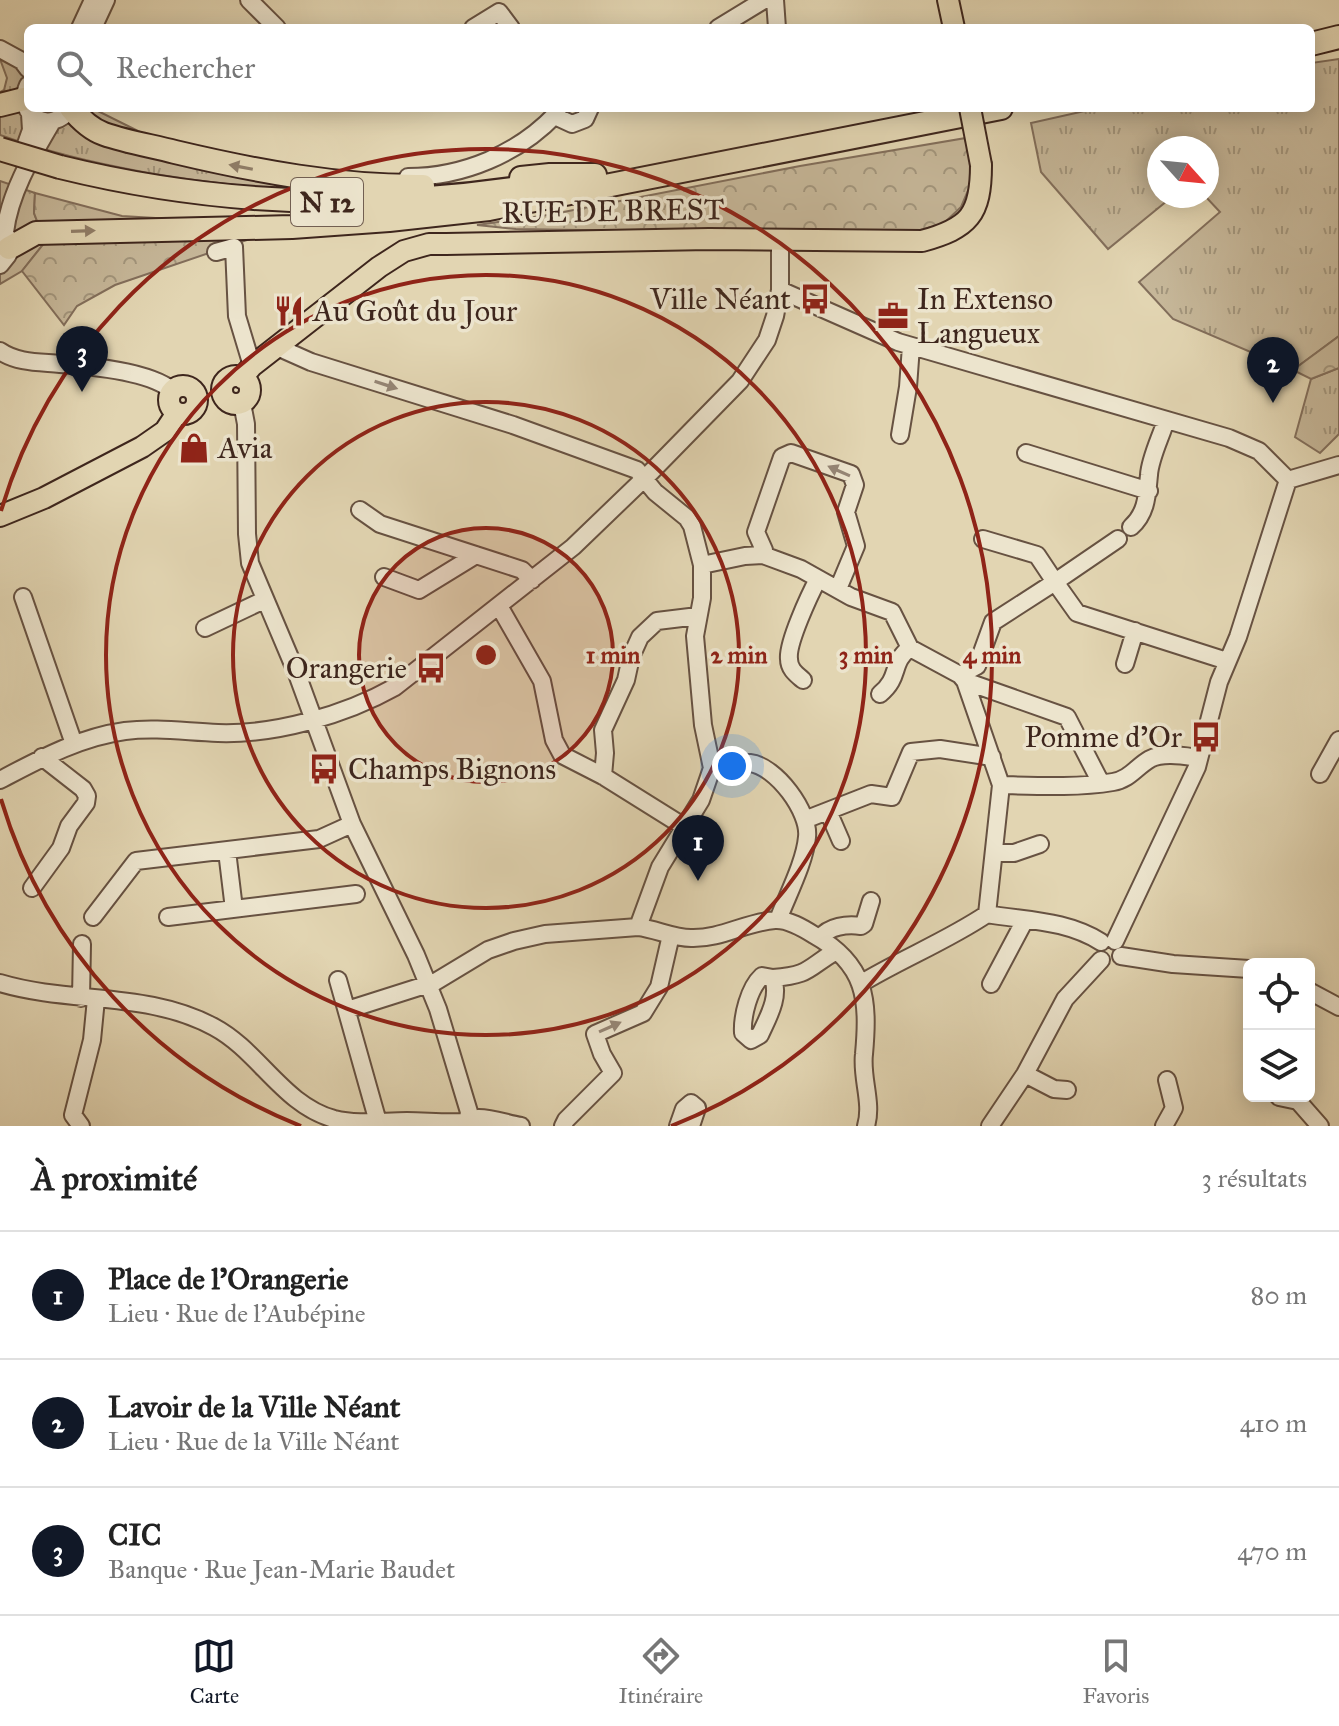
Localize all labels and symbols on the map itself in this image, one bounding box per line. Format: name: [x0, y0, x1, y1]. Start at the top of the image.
north arrow: [1147, 136, 1219, 208]
one-way arrow: [228, 160, 253, 172]
road number: N 12: [291, 178, 363, 226]
street label: RUE DE BREST: [501, 191, 725, 231]
one-way arrow: [71, 225, 96, 238]
place label: Ville Néant: [649, 281, 791, 317]
place label: In Extenso Langueux: [917, 281, 1053, 351]
bus stop icon: Ville Néant: [798, 282, 832, 316]
place label: Au Goût du Jour: [311, 293, 518, 329]
restaurant icon: Au Goût du Jour: [272, 294, 306, 328]
office icon: In Extenso Langueux: [876, 299, 910, 333]
pin: 3: [56, 326, 108, 392]
pin: 2: [1247, 337, 1299, 403]
one-way arrow: [374, 379, 398, 391]
place label: Avia: [216, 430, 273, 466]
shop icon: Avia: [177, 431, 211, 465]
one-way arrow: [827, 465, 850, 478]
text: 1 min: [586, 640, 640, 670]
text: 2 min: [711, 640, 767, 670]
text: 3 min: [839, 640, 893, 670]
text: 4 min: [963, 640, 1021, 670]
centre of rings: [472, 641, 500, 669]
place label: Orangerie: [286, 650, 407, 686]
bus stop icon: Orangerie: [414, 651, 448, 685]
place label: Pomme d'Or: [1024, 719, 1183, 755]
bus stop icon: Pomme d'Or: [1189, 720, 1223, 754]
your location: [712, 746, 752, 786]
place label: Champs Bignons: [348, 751, 556, 787]
bus stop icon: Champs Bignons: [307, 752, 341, 786]
pin: 1: [672, 815, 724, 881]
one-way arrow: [599, 1020, 622, 1033]

